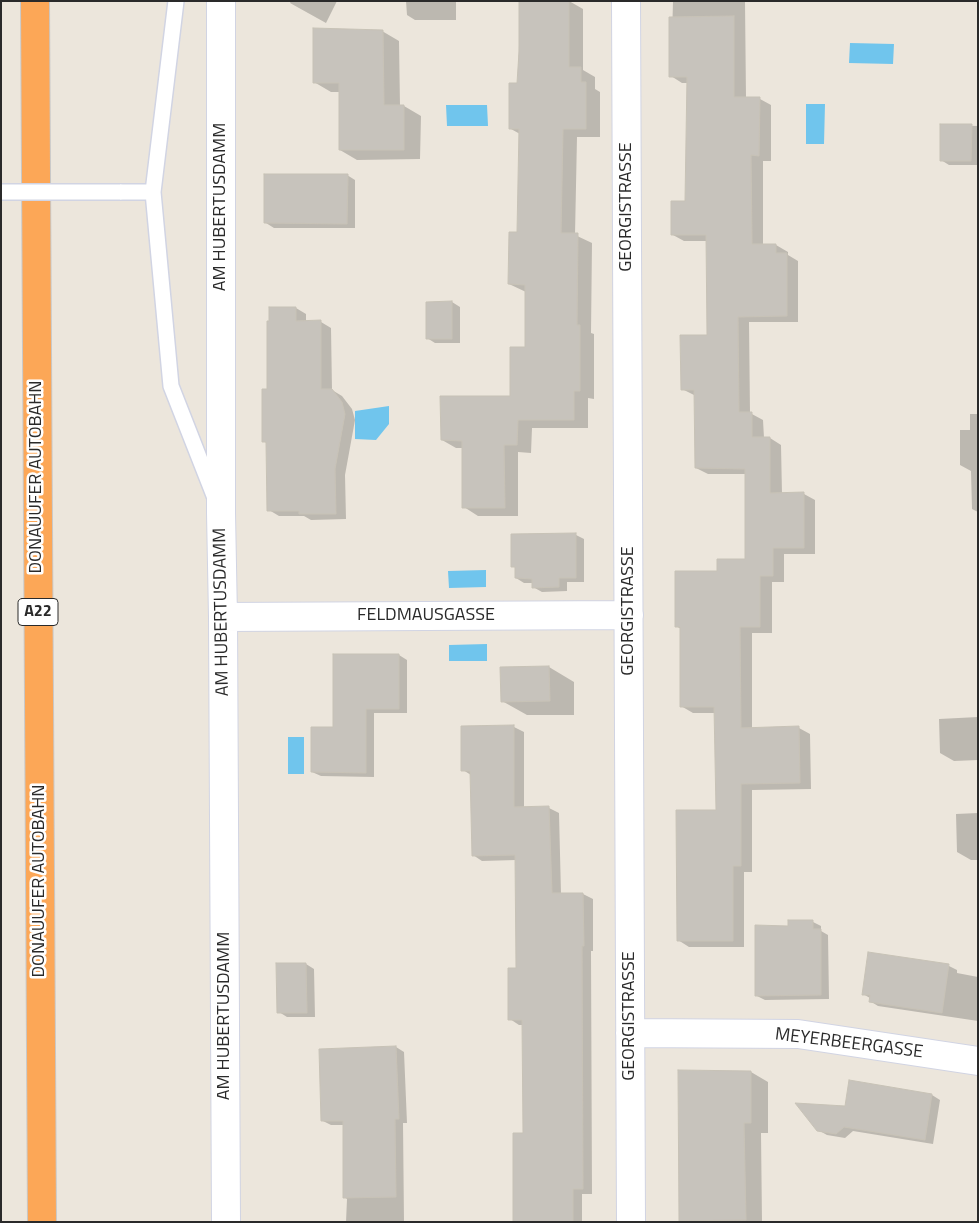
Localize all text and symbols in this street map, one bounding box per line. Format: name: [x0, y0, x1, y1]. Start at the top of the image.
street label: AM HUBERTUSDAMM: [210, 123, 232, 291]
street label: GEORGISTRASSE: [616, 142, 638, 272]
street label: DONAUUFER AUTOBAHN: [26, 380, 48, 574]
street label: AM HUBERTUSDAMM: [210, 528, 234, 696]
street label: GEORGISTRASSE: [618, 546, 640, 676]
road number: A22: [18, 598, 58, 626]
street label: FELDMAUSGASSE: [357, 605, 495, 627]
street label: DONAUUFER AUTOBAHN: [29, 784, 51, 978]
street label: AM HUBERTUSDAMM: [214, 932, 236, 1100]
street label: GEORGISTRASSE: [619, 951, 641, 1081]
street label: MEYERBEERGASSE: [774, 1024, 924, 1064]

